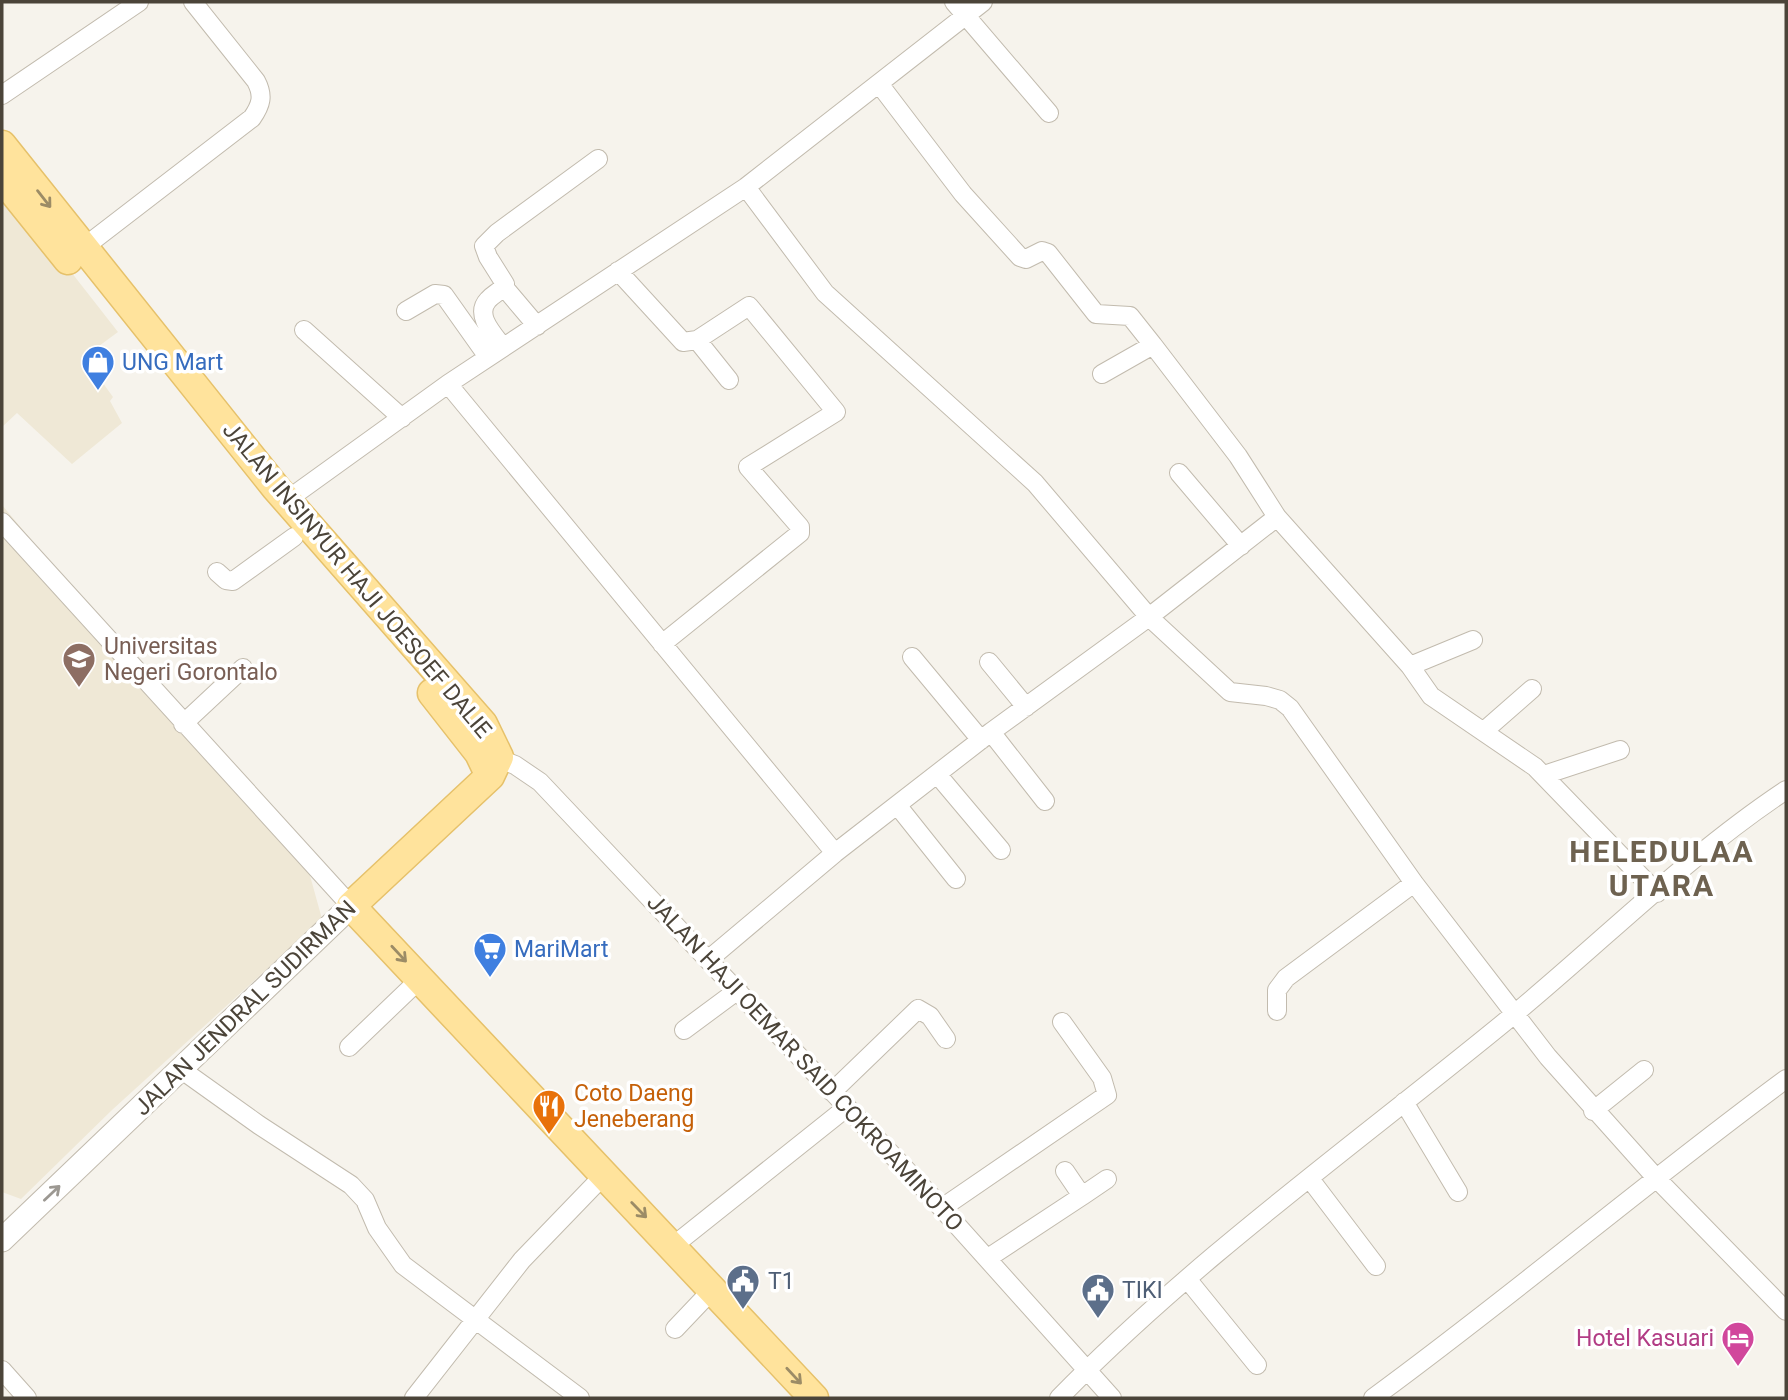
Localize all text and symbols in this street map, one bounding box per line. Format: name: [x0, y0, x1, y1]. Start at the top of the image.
one-way arrow: [37, 189, 52, 207]
shop icon: UNG Mart: [79, 343, 117, 392]
place label: UNG Mart: [122, 349, 223, 376]
street label: JALAN INSINYUR HAJI JOESOEF DALIE: [217, 417, 497, 743]
place label: Universitas Negeri Gorontalo: [104, 633, 278, 686]
school or university icon: Universitas Negeri Gorontalo: [60, 640, 98, 689]
district label: HELEDULAA UTARA: [1569, 834, 1755, 903]
street label: JALAN HAJI OEMAR SAID COKROAMINOTO: [641, 889, 969, 1237]
street label: JALAN JENDRAL SUDIRMAN: [129, 895, 361, 1121]
supermarket icon: MariMart: [471, 930, 509, 979]
place label: MariMart: [514, 936, 608, 963]
one-way arrow: [390, 945, 407, 963]
place label: Coto Daeng Jeneberang: [574, 1080, 694, 1133]
restaurant icon: Coto Daeng Jeneberang: [530, 1087, 568, 1136]
one-way arrow: [43, 1185, 60, 1202]
one-way arrow: [630, 1201, 647, 1218]
public building icon: T1: [724, 1262, 762, 1311]
place label: T1: [768, 1268, 795, 1295]
public building icon: TIKI: [1079, 1271, 1117, 1320]
place label: TIKI: [1122, 1277, 1163, 1304]
hotel icon: Hotel Kasuari: [1719, 1319, 1757, 1368]
place label: Hotel Kasuari: [1576, 1325, 1714, 1352]
one-way arrow: [785, 1367, 802, 1384]

